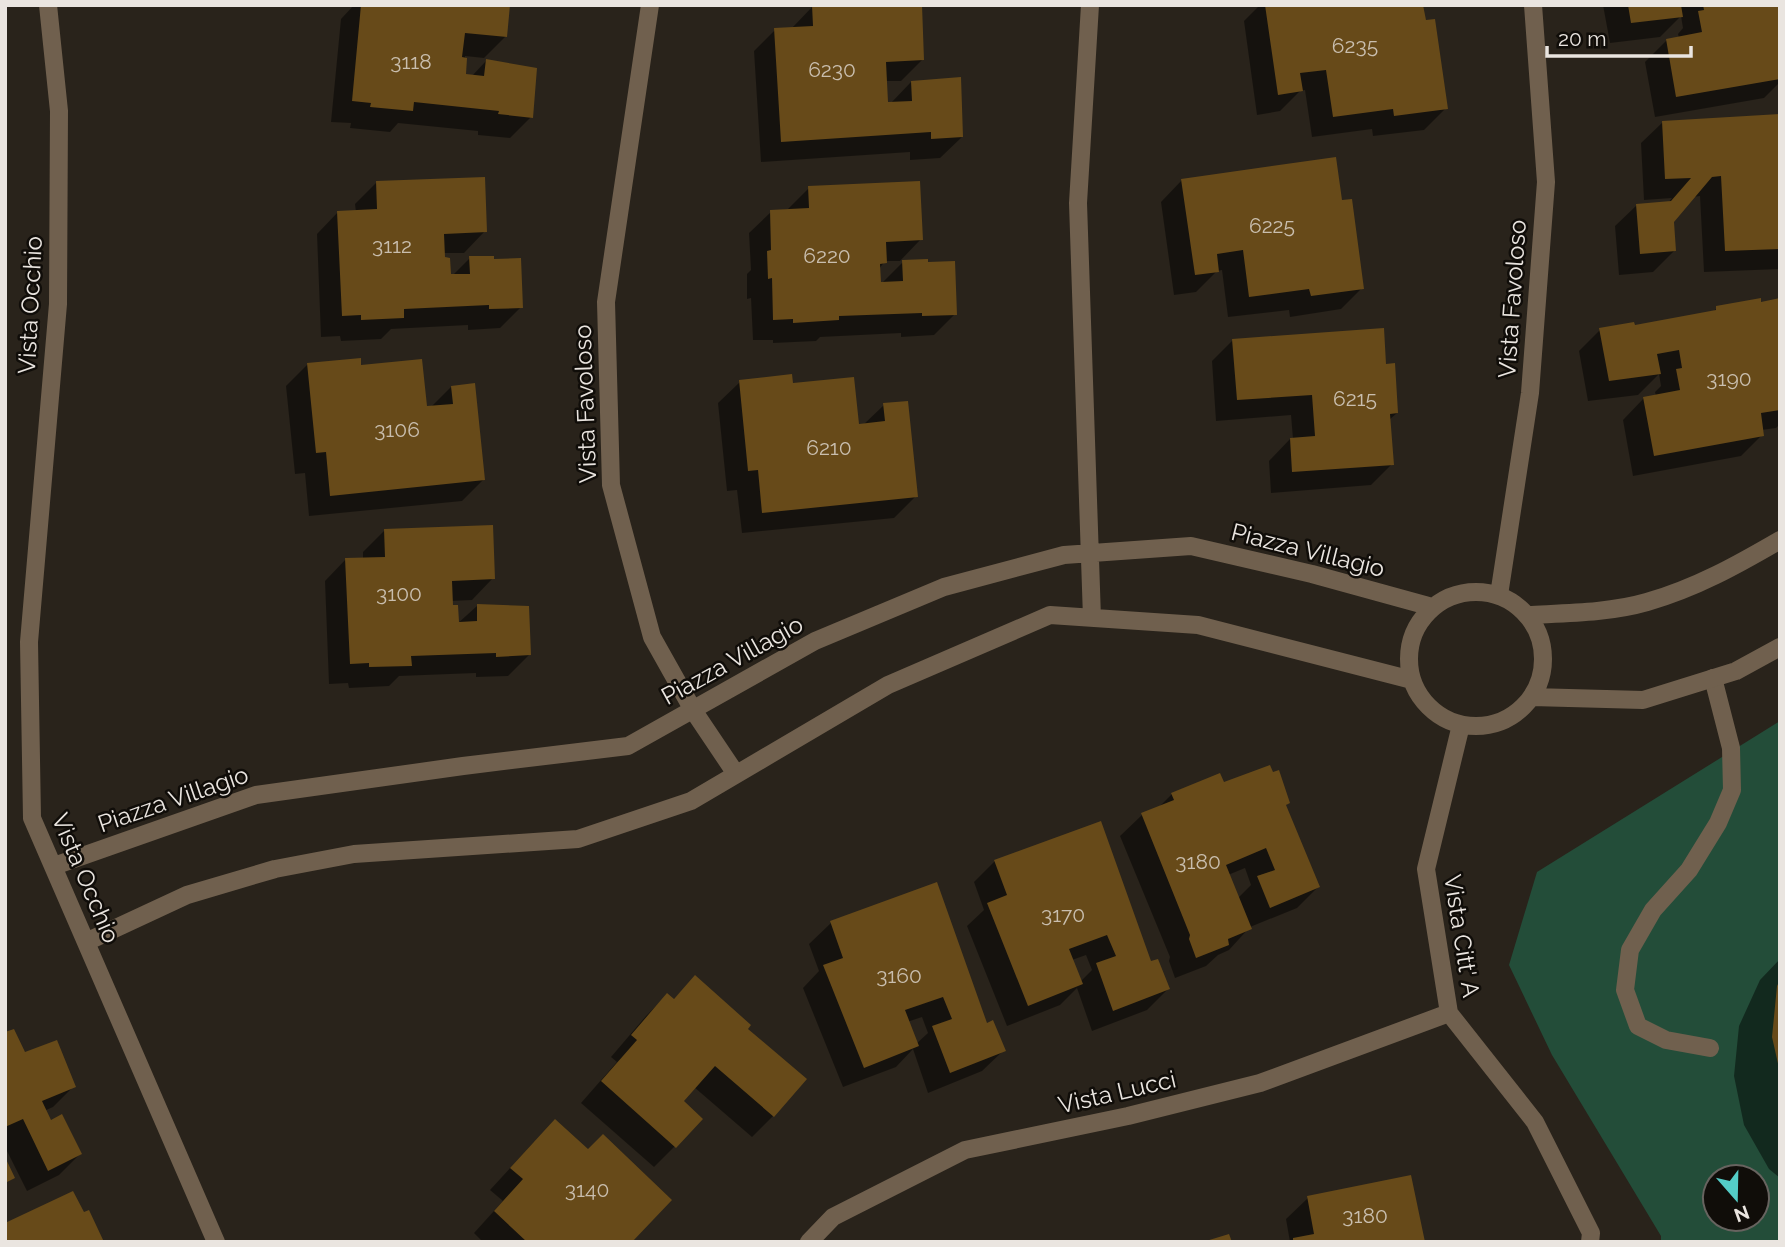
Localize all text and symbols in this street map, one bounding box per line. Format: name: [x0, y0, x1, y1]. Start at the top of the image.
scale bar: [1547, 14, 1690, 58]
text: 20 m: [1558, 26, 1606, 51]
house number: 6235: [1332, 33, 1378, 58]
house number: 3118: [390, 49, 432, 74]
house number: 6230: [808, 57, 856, 82]
house number: 6225: [1249, 213, 1295, 238]
street label: Vista Favoloso: [1492, 219, 1532, 379]
house number: 3112: [372, 233, 412, 258]
street label: Vista Occhio: [12, 235, 48, 375]
house number: 6220: [803, 243, 851, 268]
street label: Vista Favoloso: [568, 324, 602, 484]
house number: 3190: [1706, 366, 1752, 391]
house number: 6215: [1333, 386, 1377, 411]
house number: 3106: [374, 417, 420, 442]
house number: 6210: [806, 435, 852, 460]
street label: Piazza Villagio: [1228, 517, 1388, 583]
house number: 3100: [376, 581, 422, 606]
street label: Piazza Villagio: [656, 609, 808, 711]
street label: Piazza Villagio: [94, 760, 252, 838]
street label: Vista Occhio: [46, 809, 126, 947]
house number: 3180: [1175, 849, 1221, 874]
street label: Vista Citt' A: [1438, 873, 1486, 999]
house number: 3170: [1041, 902, 1085, 927]
house number: 3160: [876, 963, 922, 988]
street label: Vista Lucci: [1055, 1064, 1179, 1120]
north arrow: [1701, 1163, 1771, 1233]
house number: 3140: [565, 1177, 609, 1202]
text: N: [1731, 1201, 1752, 1227]
house number: 3180: [1342, 1203, 1388, 1228]

